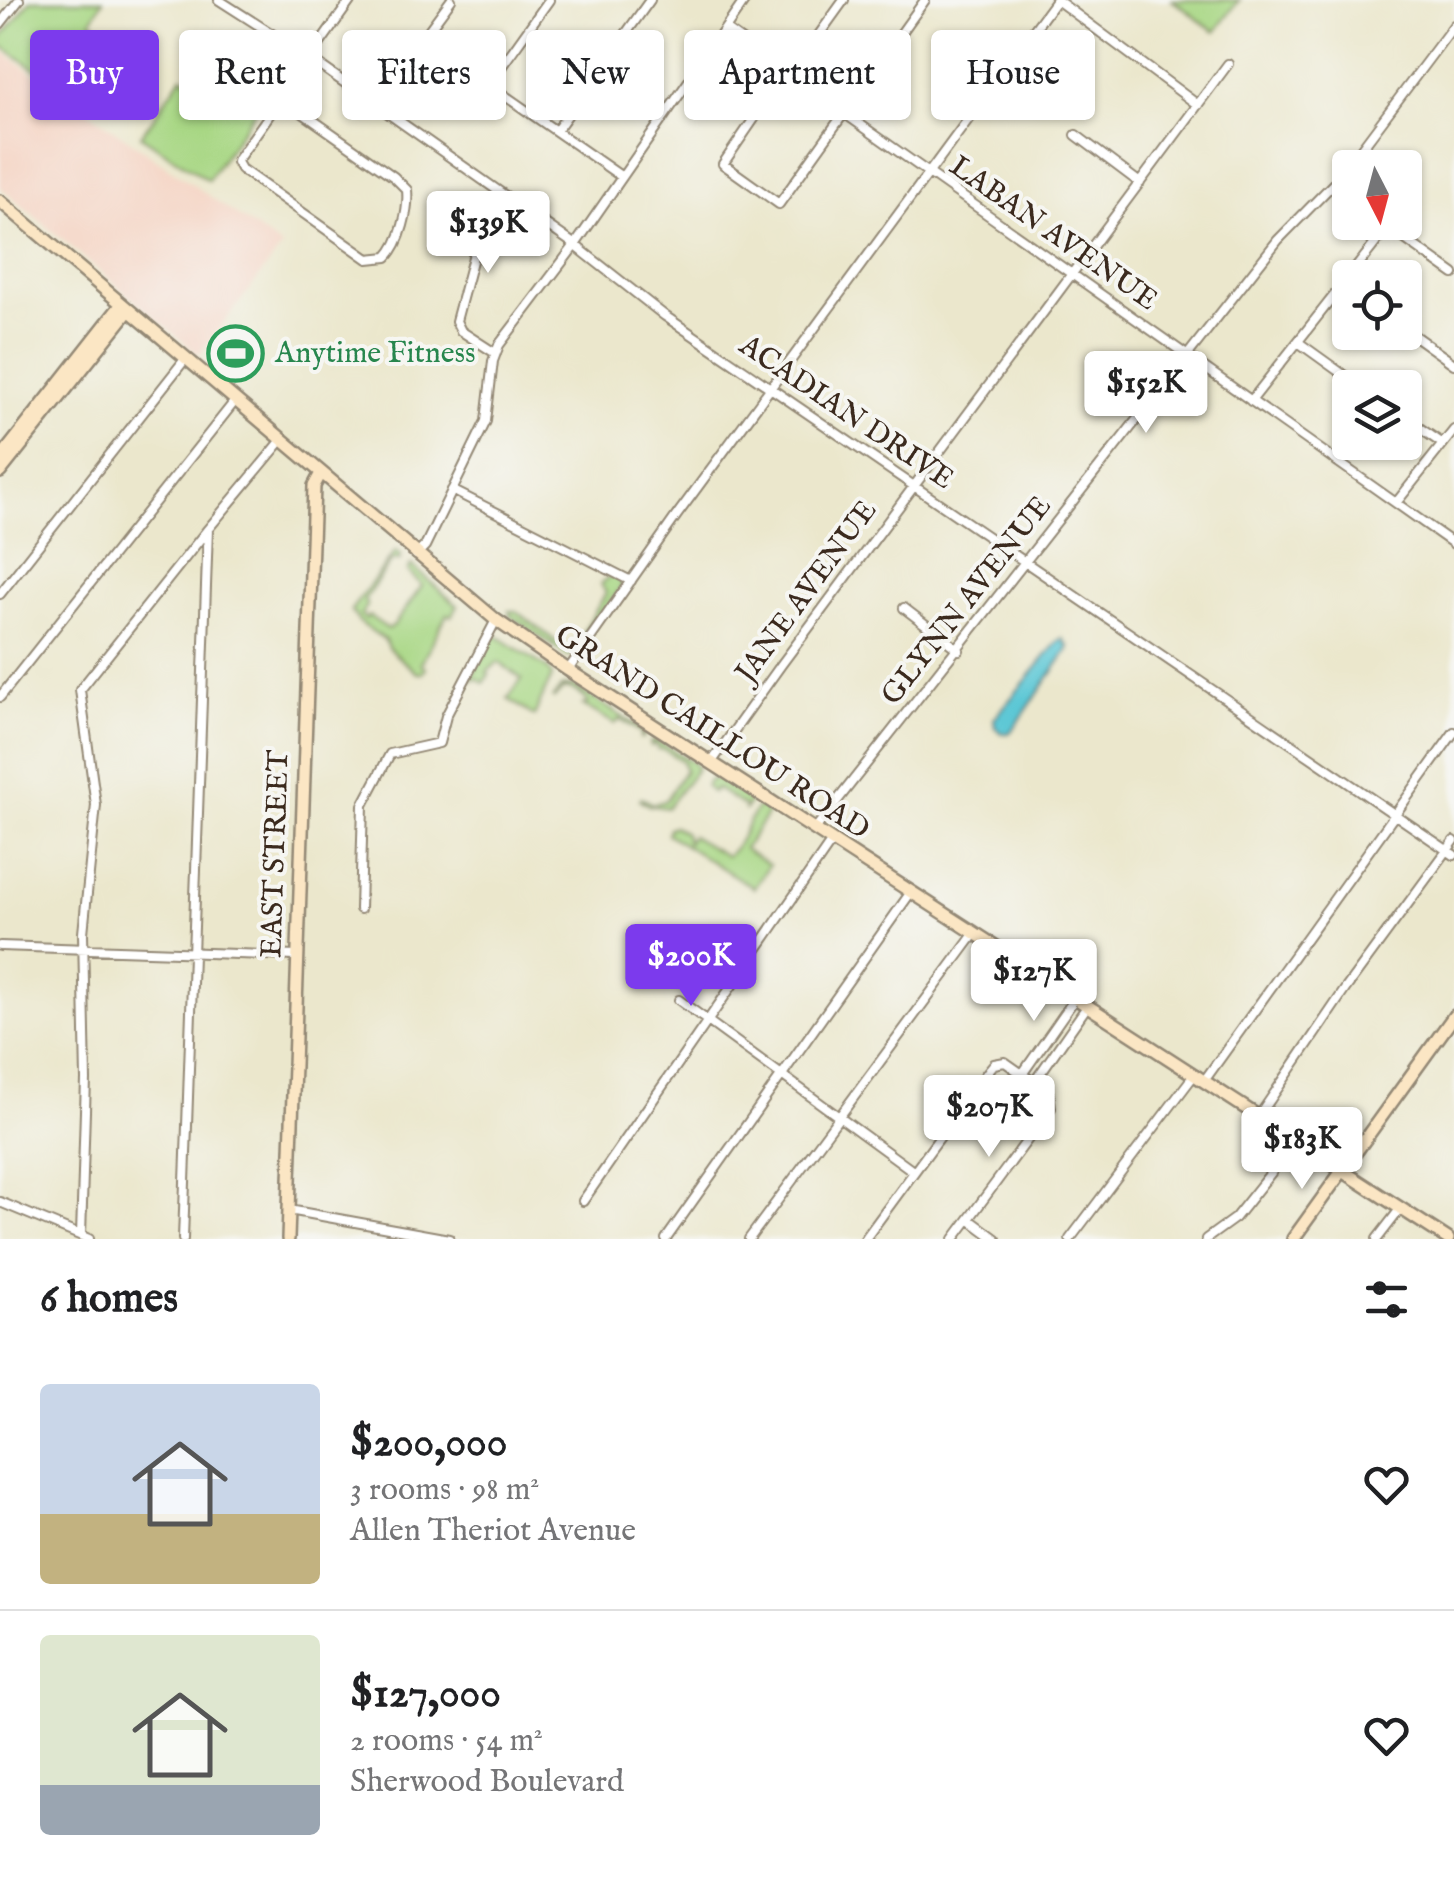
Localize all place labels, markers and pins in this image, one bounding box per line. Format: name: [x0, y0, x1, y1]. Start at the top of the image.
pin: $139K: [418, 191, 558, 276]
sports icon: Anytime Fitness: [206, 324, 266, 384]
place label: Anytime Fitness: [274, 335, 476, 373]
pin: $152K: [1076, 351, 1216, 436]
pin: $200K: [621, 924, 761, 1009]
pin: $127K: [964, 939, 1104, 1024]
pin: $207K: [919, 1075, 1059, 1160]
pin: $183K: [1232, 1107, 1372, 1192]

